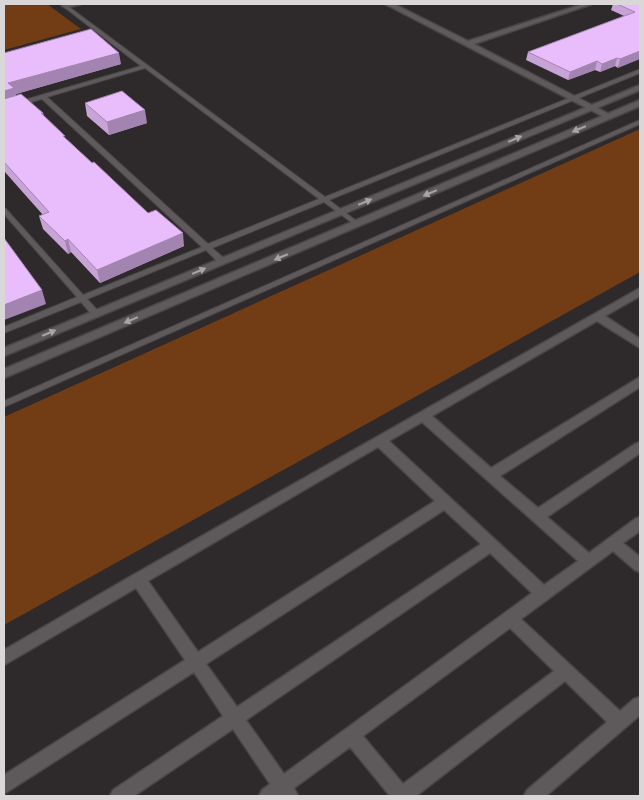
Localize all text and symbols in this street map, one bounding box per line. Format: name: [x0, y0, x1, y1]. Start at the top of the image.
one-way arrow: [572, 126, 586, 134]
one-way arrow: [508, 135, 522, 143]
one-way arrow: [423, 190, 437, 198]
one-way arrow: [358, 198, 373, 206]
one-way arrow: [274, 254, 288, 262]
one-way arrow: [192, 267, 207, 275]
one-way arrow: [124, 317, 138, 325]
one-way arrow: [42, 329, 56, 337]

